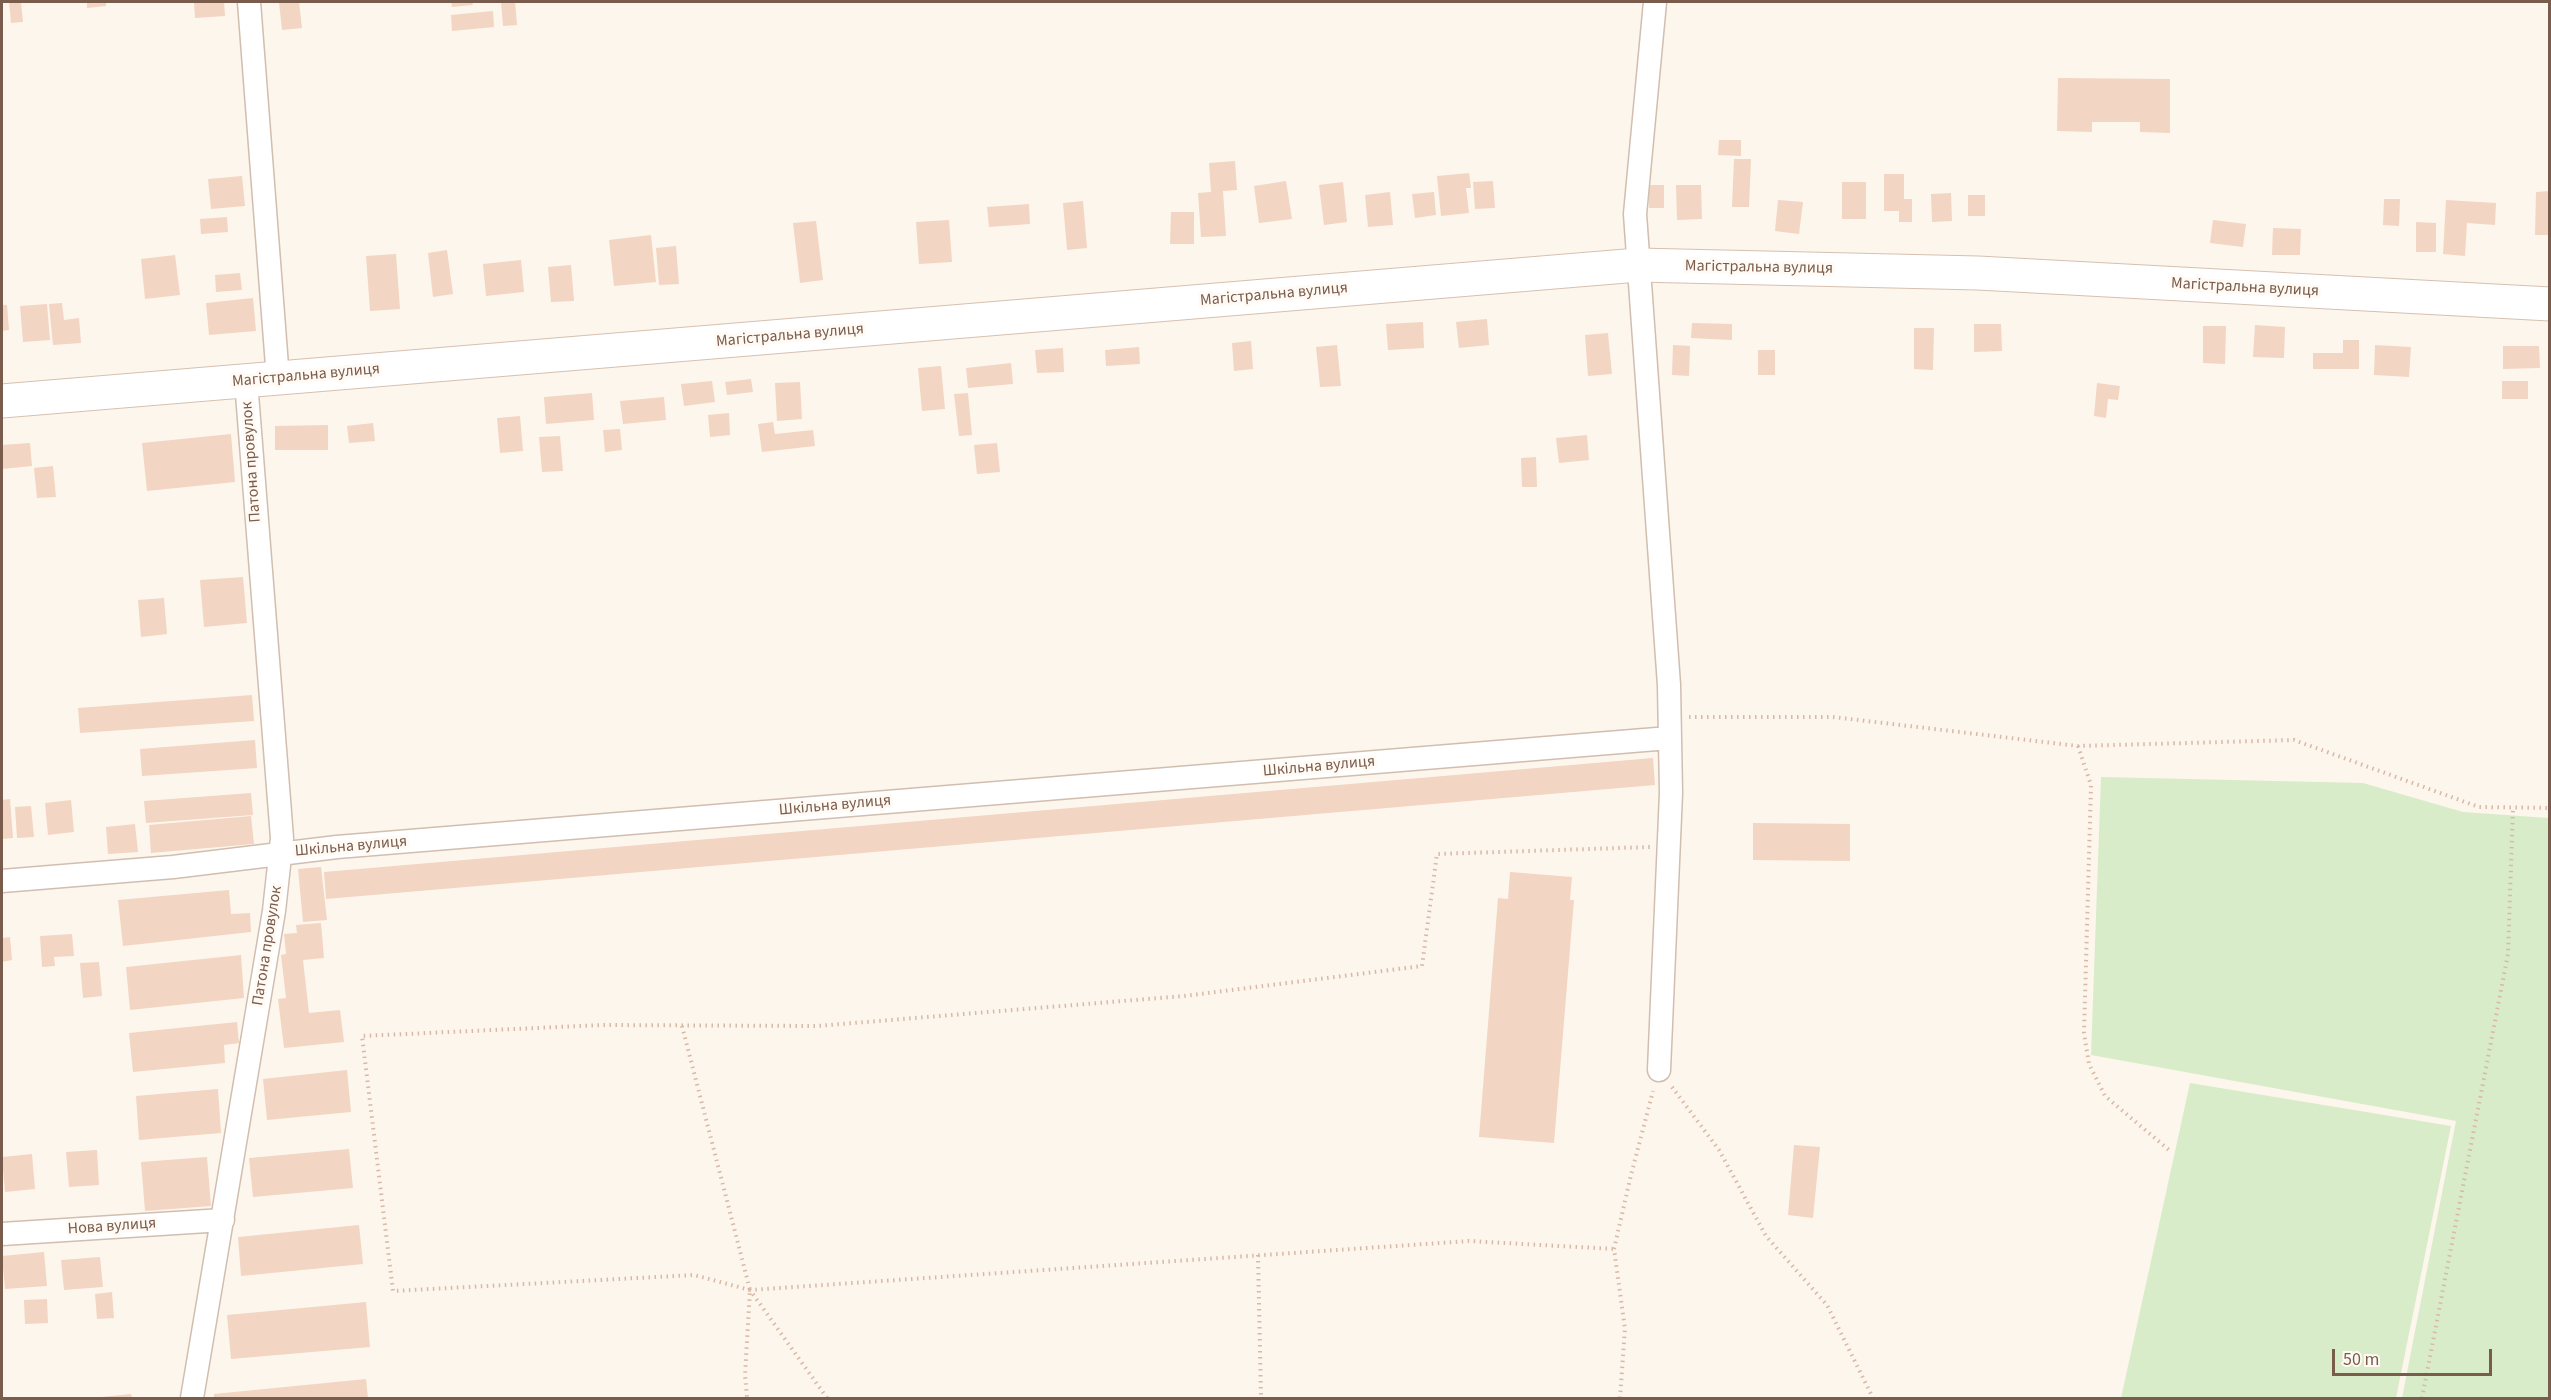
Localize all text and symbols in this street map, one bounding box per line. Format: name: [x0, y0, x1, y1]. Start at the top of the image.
street label: Магістральна вулиця: [1685, 257, 1833, 279]
street label: Магістральна вулиця: [2171, 275, 2319, 301]
street label: Магістральна вулиця: [1199, 279, 1349, 311]
street label: Магістральна вулиця: [715, 320, 865, 352]
street label: Магістральна вулиця: [231, 360, 381, 392]
street label: Патона провулок: [238, 401, 266, 523]
street label: Шкільна вулиця: [1262, 753, 1376, 781]
street label: Шкільна вулиця: [778, 792, 892, 820]
street label: Шкільна вулиця: [294, 833, 408, 861]
street label: Патона провулок: [249, 885, 287, 1007]
street label: Нова вулиця: [67, 1214, 157, 1240]
scale bar: [2335, 1337, 2496, 1375]
text: 50 m: [2343, 1347, 2379, 1372]

